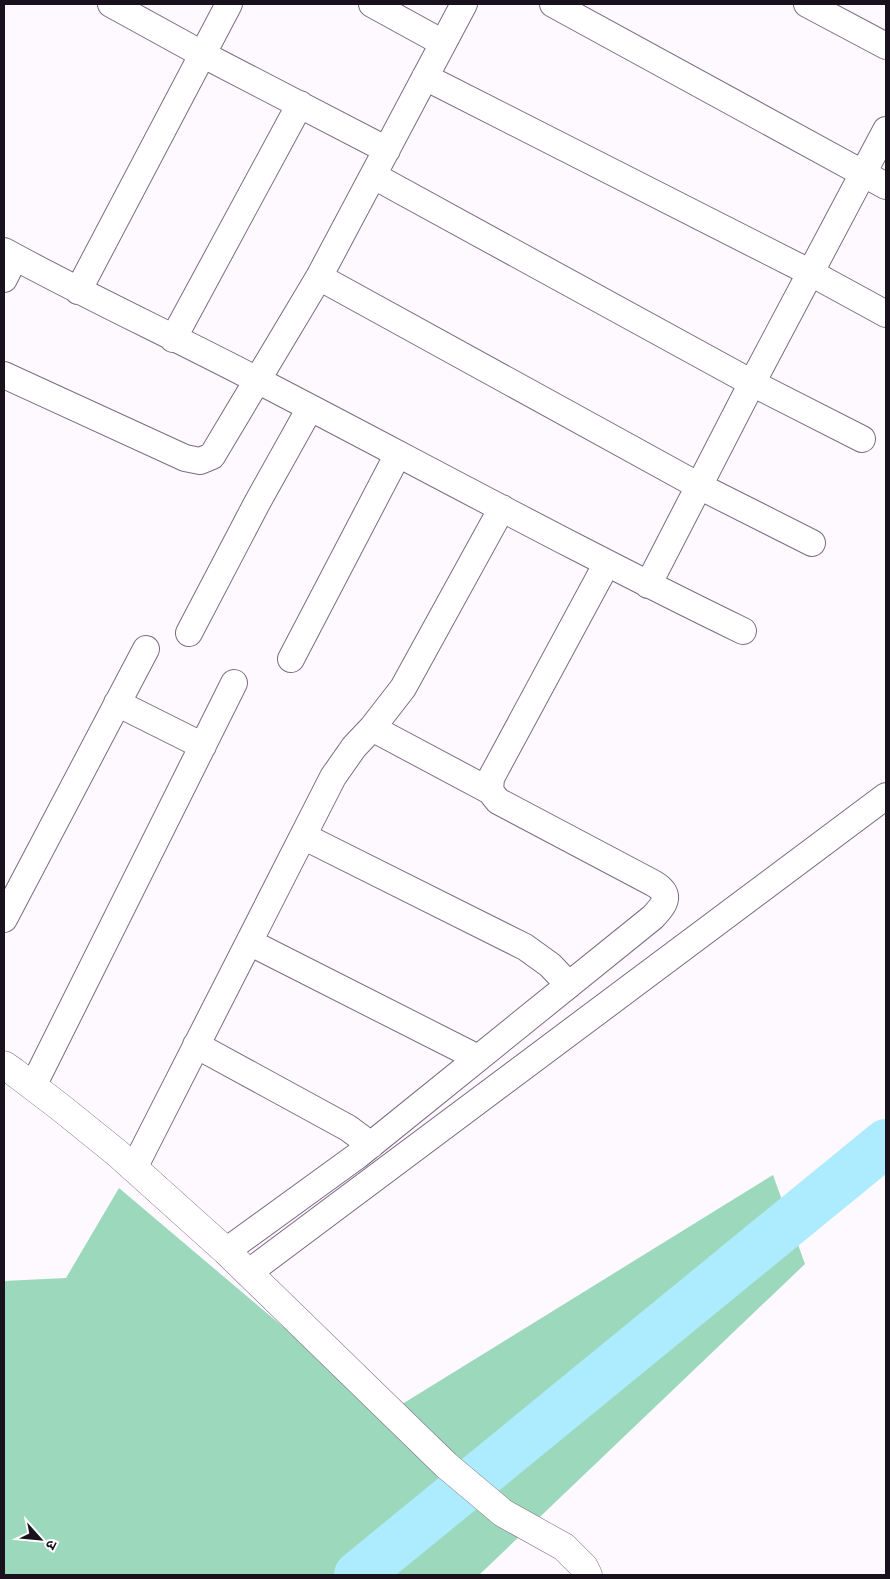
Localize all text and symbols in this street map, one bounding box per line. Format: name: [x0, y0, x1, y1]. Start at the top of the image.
north arrow: [15, 1514, 65, 1564]
text: उ: [41, 1537, 62, 1554]

